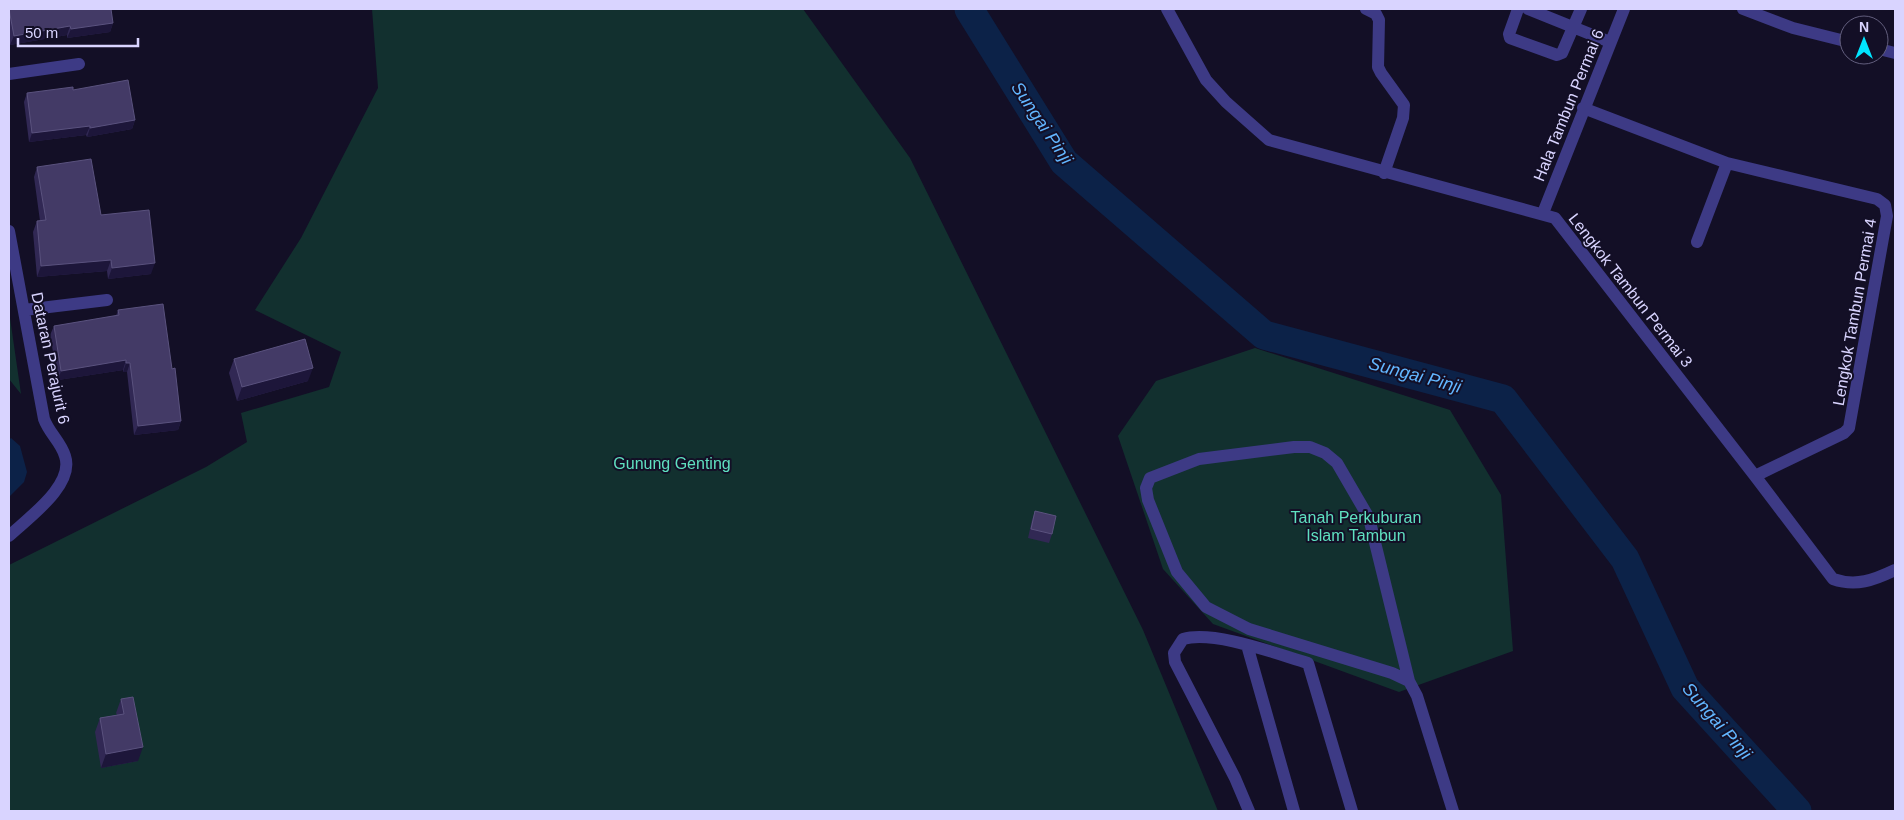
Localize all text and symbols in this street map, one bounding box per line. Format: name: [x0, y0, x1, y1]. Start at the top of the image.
scale bar: [18, 15, 138, 47]
north arrow: [1839, 15, 1889, 65]
text: N: [1859, 19, 1869, 35]
text: 50 m: [25, 24, 58, 41]
street label: Hala Tambun Permai 6: [1530, 27, 1607, 184]
water label: Sungai Pinji: [1007, 78, 1077, 169]
street label: Lengkok Tambun Permai 3: [1565, 210, 1696, 370]
street label: Lengkok Tambun Permai 4: [1830, 217, 1879, 407]
street label: Dataran Perajurit 6: [28, 291, 73, 426]
water label: Sungai Pinji: [1367, 353, 1464, 397]
park label: Gunung Genting: [613, 455, 731, 472]
park label: Tanah Perkuburan Islam Tambun: [1291, 509, 1421, 544]
water label: Sungai Pinji: [1678, 679, 1756, 764]

